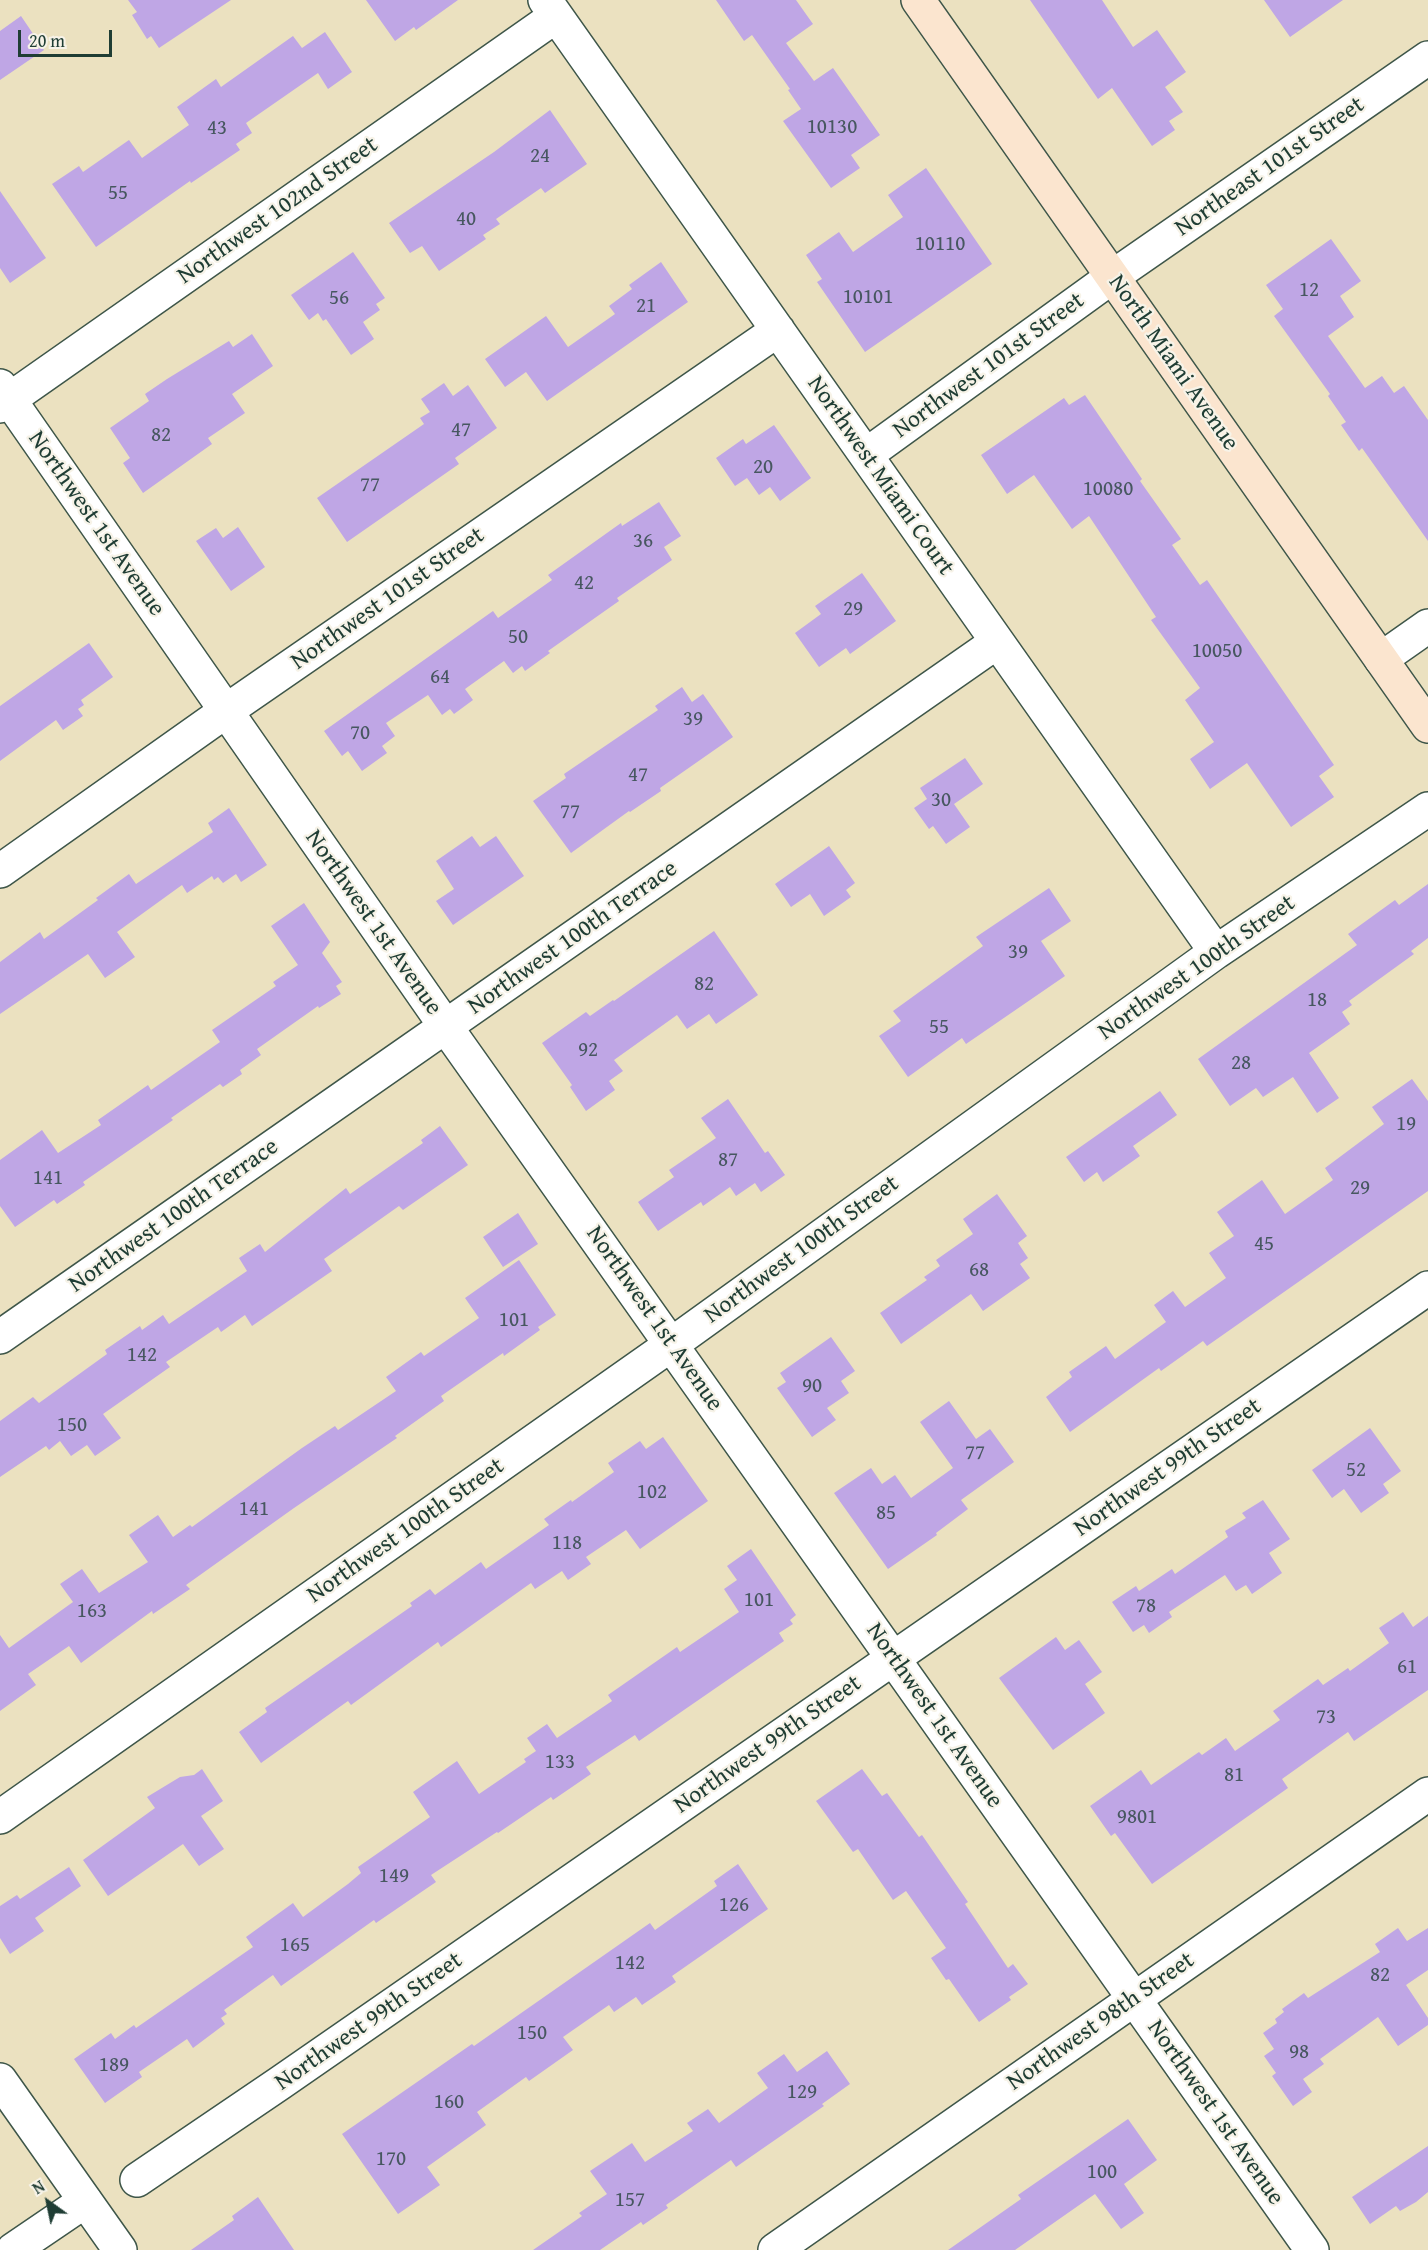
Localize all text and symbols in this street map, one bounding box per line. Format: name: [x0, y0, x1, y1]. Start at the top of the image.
scale bar: [21, 18, 116, 56]
text: 20 m: [29, 27, 65, 54]
street label: Northeast 101st Street: [1170, 91, 1370, 243]
house number: 10130: [807, 115, 857, 141]
house number: 43: [207, 116, 227, 142]
street label: Northwest 102nd Street: [172, 131, 384, 291]
house number: 24: [530, 144, 550, 170]
house number: 55: [108, 181, 128, 207]
house number: 40: [456, 207, 476, 233]
house number: 10110: [915, 232, 965, 258]
street label: North Miami Avenue: [1101, 269, 1245, 457]
house number: 12: [1299, 278, 1319, 304]
house number: 10101: [843, 285, 893, 311]
house number: 56: [329, 286, 349, 312]
street label: Northwest 101st Street: [888, 287, 1090, 445]
house number: 21: [636, 294, 656, 320]
street label: Northwest Miami Court: [800, 371, 960, 581]
house number: 47: [451, 418, 471, 444]
house number: 82: [151, 423, 171, 449]
street label: Northwest 1st Avenue: [21, 426, 171, 622]
house number: 20: [753, 455, 773, 481]
house number: 77: [360, 473, 380, 499]
house number: 10080: [1083, 477, 1133, 503]
street label: Northwest 101st Street: [286, 521, 490, 677]
house number: 36: [633, 529, 653, 555]
house number: 42: [574, 571, 594, 597]
house number: 29: [843, 597, 863, 623]
house number: 50: [508, 625, 528, 651]
house number: 10050: [1192, 639, 1242, 665]
house number: 64: [430, 665, 450, 691]
house number: 39: [683, 707, 703, 733]
house number: 70: [350, 721, 370, 747]
house number: 47: [628, 763, 648, 789]
house number: 30: [931, 788, 951, 814]
house number: 77: [560, 800, 580, 826]
street label: Northwest 1st Avenue: [298, 825, 448, 1021]
street label: Northwest 100th Terrace: [463, 855, 683, 1021]
street label: Northwest 100th Street: [1093, 889, 1301, 1047]
house number: 39: [1008, 940, 1028, 966]
house number: 82: [694, 972, 714, 998]
house number: 18: [1307, 988, 1327, 1014]
house number: 55: [929, 1015, 949, 1041]
house number: 92: [578, 1038, 598, 1064]
house number: 28: [1231, 1051, 1251, 1077]
house number: 19: [1396, 1112, 1416, 1138]
street label: Northwest 100th Terrace: [64, 1133, 284, 1299]
house number: 87: [718, 1148, 738, 1174]
house number: 141: [33, 1166, 63, 1192]
street label: Northwest 100th Street: [699, 1170, 905, 1330]
house number: 29: [1350, 1176, 1370, 1202]
street label: Northwest 1st Avenue: [579, 1221, 729, 1417]
house number: 45: [1254, 1232, 1274, 1258]
house number: 68: [969, 1258, 989, 1284]
house number: 101: [499, 1308, 529, 1334]
house number: 142: [127, 1343, 157, 1369]
house number: 90: [802, 1374, 822, 1400]
street label: Northwest 99th Street: [1069, 1393, 1267, 1543]
house number: 150: [57, 1413, 87, 1439]
house number: 77: [965, 1441, 985, 1467]
street label: Northwest 100th Street: [302, 1452, 510, 1610]
house number: 52: [1346, 1458, 1366, 1484]
house number: 102: [637, 1480, 667, 1506]
house number: 141: [239, 1497, 269, 1523]
house number: 85: [876, 1501, 896, 1527]
house number: 118: [552, 1531, 582, 1557]
house number: 101: [744, 1588, 774, 1614]
house number: 78: [1136, 1594, 1156, 1620]
house number: 163: [77, 1599, 107, 1625]
street label: Northwest 1st Avenue: [859, 1618, 1009, 1814]
house number: 61: [1397, 1655, 1417, 1681]
street label: Northwest 99th Street: [669, 1670, 867, 1820]
house number: 73: [1316, 1705, 1336, 1731]
house number: 133: [545, 1750, 575, 1776]
house number: 81: [1224, 1763, 1244, 1789]
house number: 9801: [1117, 1805, 1157, 1831]
house number: 149: [379, 1864, 409, 1890]
house number: 126: [719, 1893, 749, 1919]
house number: 165: [280, 1933, 310, 1959]
street label: Northwest 99th Street: [270, 1947, 468, 2097]
street label: Northwest 98th Street: [1002, 1947, 1200, 2097]
house number: 142: [615, 1951, 645, 1977]
house number: 82: [1370, 1963, 1390, 1989]
street label: Northwest 1st Avenue: [1140, 2015, 1290, 2211]
house number: 150: [517, 2021, 547, 2047]
house number: 98: [1289, 2040, 1309, 2066]
house number: 189: [99, 2053, 129, 2079]
house number: 129: [787, 2080, 817, 2106]
house number: 160: [434, 2090, 464, 2116]
house number: 170: [376, 2147, 406, 2173]
house number: 100: [1087, 2160, 1117, 2186]
north arrow: [18, 2172, 78, 2232]
text: N: [27, 2174, 49, 2200]
house number: 157: [615, 2188, 645, 2214]

